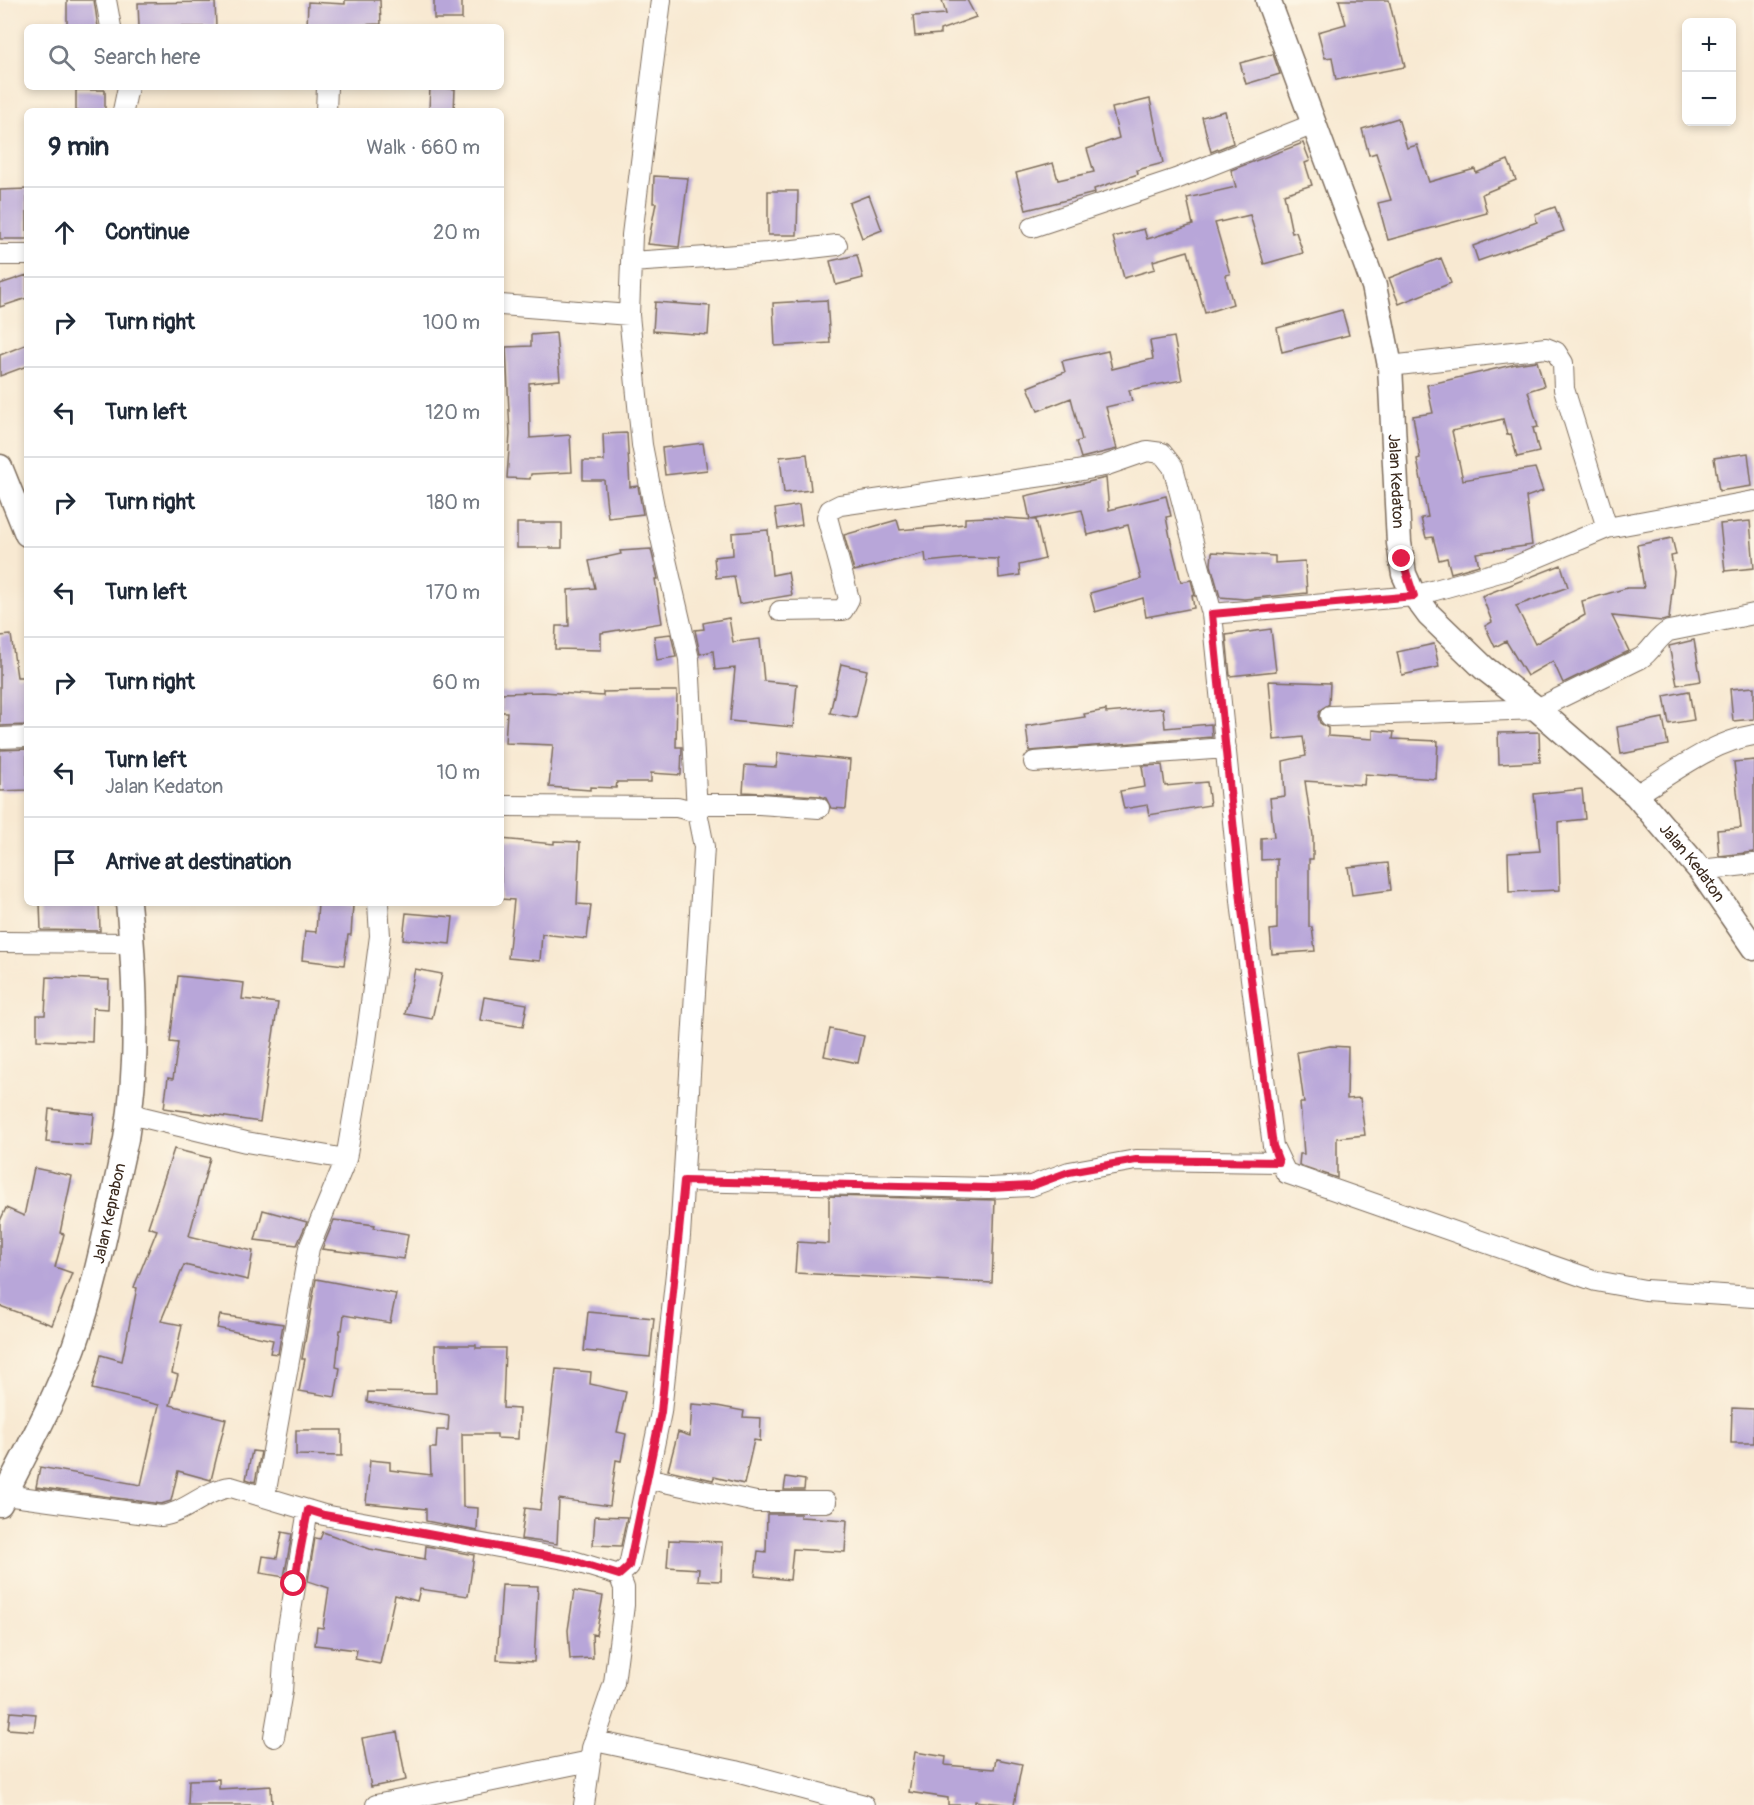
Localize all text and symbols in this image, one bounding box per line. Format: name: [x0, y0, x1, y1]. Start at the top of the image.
map controls: [1682, 18, 1736, 126]
button: +: [1682, 18, 1736, 72]
search box: [24, 24, 504, 90]
icon: search: [45, 41, 78, 74]
text: Search here: [93, 43, 200, 71]
button: −: [1682, 72, 1736, 126]
text: 9 min: [48, 131, 109, 163]
text: Walk · 660 m: [366, 135, 480, 160]
icon: ahead: [48, 216, 81, 249]
text: Continue: [105, 218, 189, 246]
text: 20 m: [433, 220, 480, 245]
icon: right: [48, 306, 81, 339]
text: Turn right: [105, 308, 195, 336]
text: 100 m: [423, 310, 480, 335]
icon: left: [48, 396, 81, 429]
text: Turn left: [105, 398, 187, 426]
text: 120 m: [425, 400, 480, 425]
street label: Jalan Kedaton: [1383, 433, 1408, 529]
icon: right: [48, 486, 81, 519]
text: Turn right: [105, 488, 195, 516]
text: 180 m: [426, 490, 480, 515]
route end: [1388, 545, 1414, 571]
icon: left: [48, 576, 81, 609]
text: Turn left: [105, 578, 187, 606]
text: 170 m: [426, 580, 480, 605]
icon: right: [48, 666, 81, 699]
text: Turn right: [105, 668, 195, 696]
text: 60 m: [433, 670, 480, 695]
text: Turn left: [105, 746, 187, 774]
icon: left: [48, 756, 81, 789]
text: 10 m: [436, 760, 480, 785]
text: Jalan Kedaton: [105, 774, 223, 799]
street label: Jalan Kedaton: [1655, 819, 1729, 906]
icon: arrive: [48, 846, 81, 879]
text: Arrive at destination: [105, 848, 291, 876]
street label: Jalan Keprabon: [89, 1161, 130, 1266]
route start: [280, 1570, 306, 1596]

